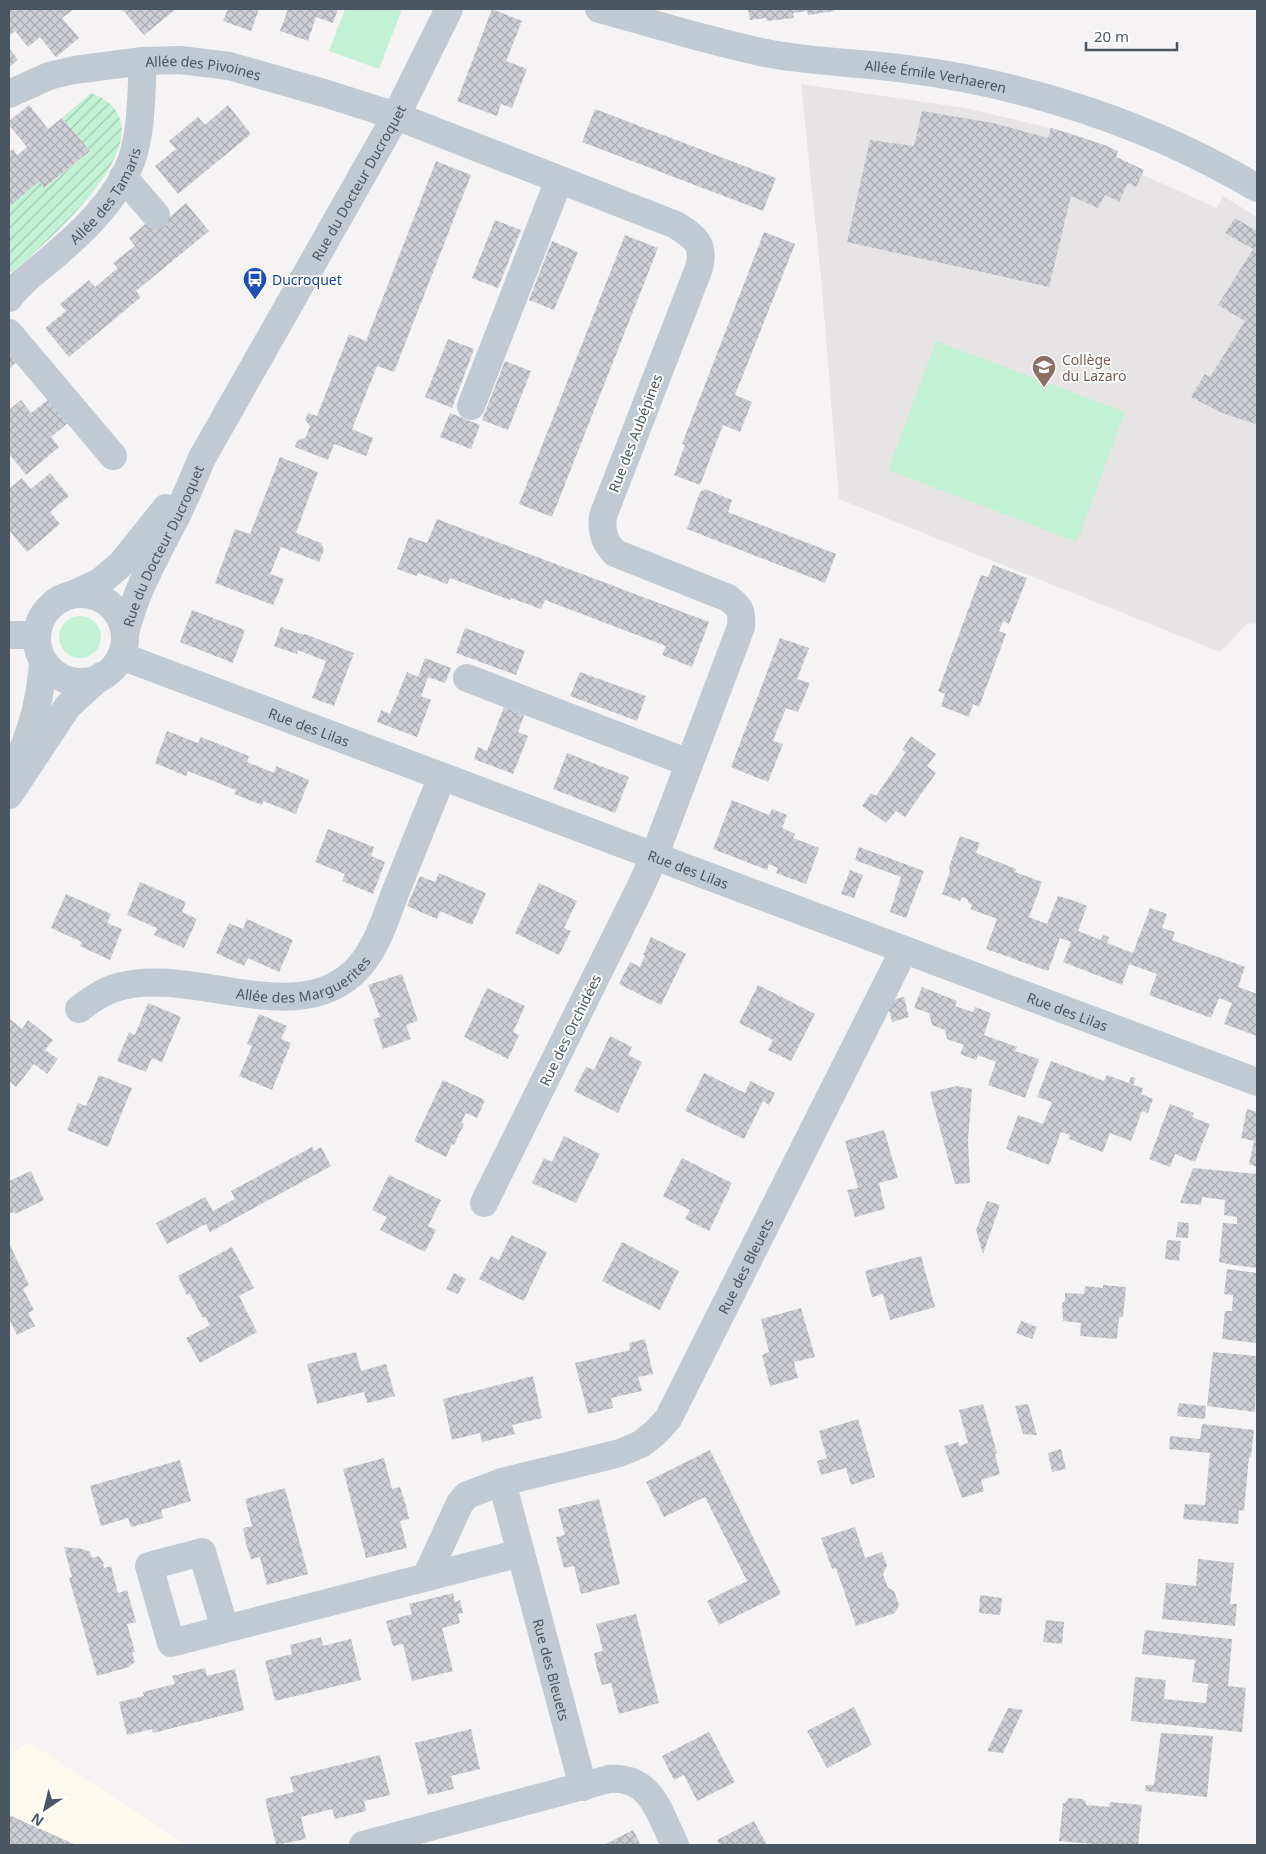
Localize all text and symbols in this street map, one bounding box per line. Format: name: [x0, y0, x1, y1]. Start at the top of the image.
scale bar: [1086, 20, 1177, 52]
text: 20 m: [1094, 26, 1129, 46]
street label: Allée des Pivoines: [145, 50, 264, 84]
street label: Allée Émile Verhaeren: [864, 55, 1009, 97]
street label: Rue du Docteur Ducroquet: [306, 102, 410, 264]
street label: Allée des Tamaris: [65, 145, 144, 248]
bus stop icon: Ducroquet: [242, 266, 268, 300]
place label: Ducroquet: [272, 270, 342, 289]
place label: Collège du Lazaro: [1062, 350, 1127, 385]
school or university icon: Collège du Lazaro: [1031, 354, 1057, 388]
street label: Rue des Aubépines: [604, 371, 666, 495]
street label: Rue du Docteur Ducroquet: [118, 462, 208, 629]
street label: Rue des Lilas: [266, 703, 353, 750]
street label: Rue des Lilas: [645, 845, 732, 893]
street label: Allée des Marguerites: [235, 952, 374, 1006]
street label: Rue des Orchidées: [535, 971, 605, 1089]
street label: Rue des Lilas: [1025, 987, 1111, 1035]
street label: Rue des Bleuets: [713, 1215, 777, 1317]
street label: Rue des Bleuets: [529, 1616, 574, 1723]
north arrow: [20, 1784, 70, 1834]
text: N: [27, 1809, 47, 1831]

